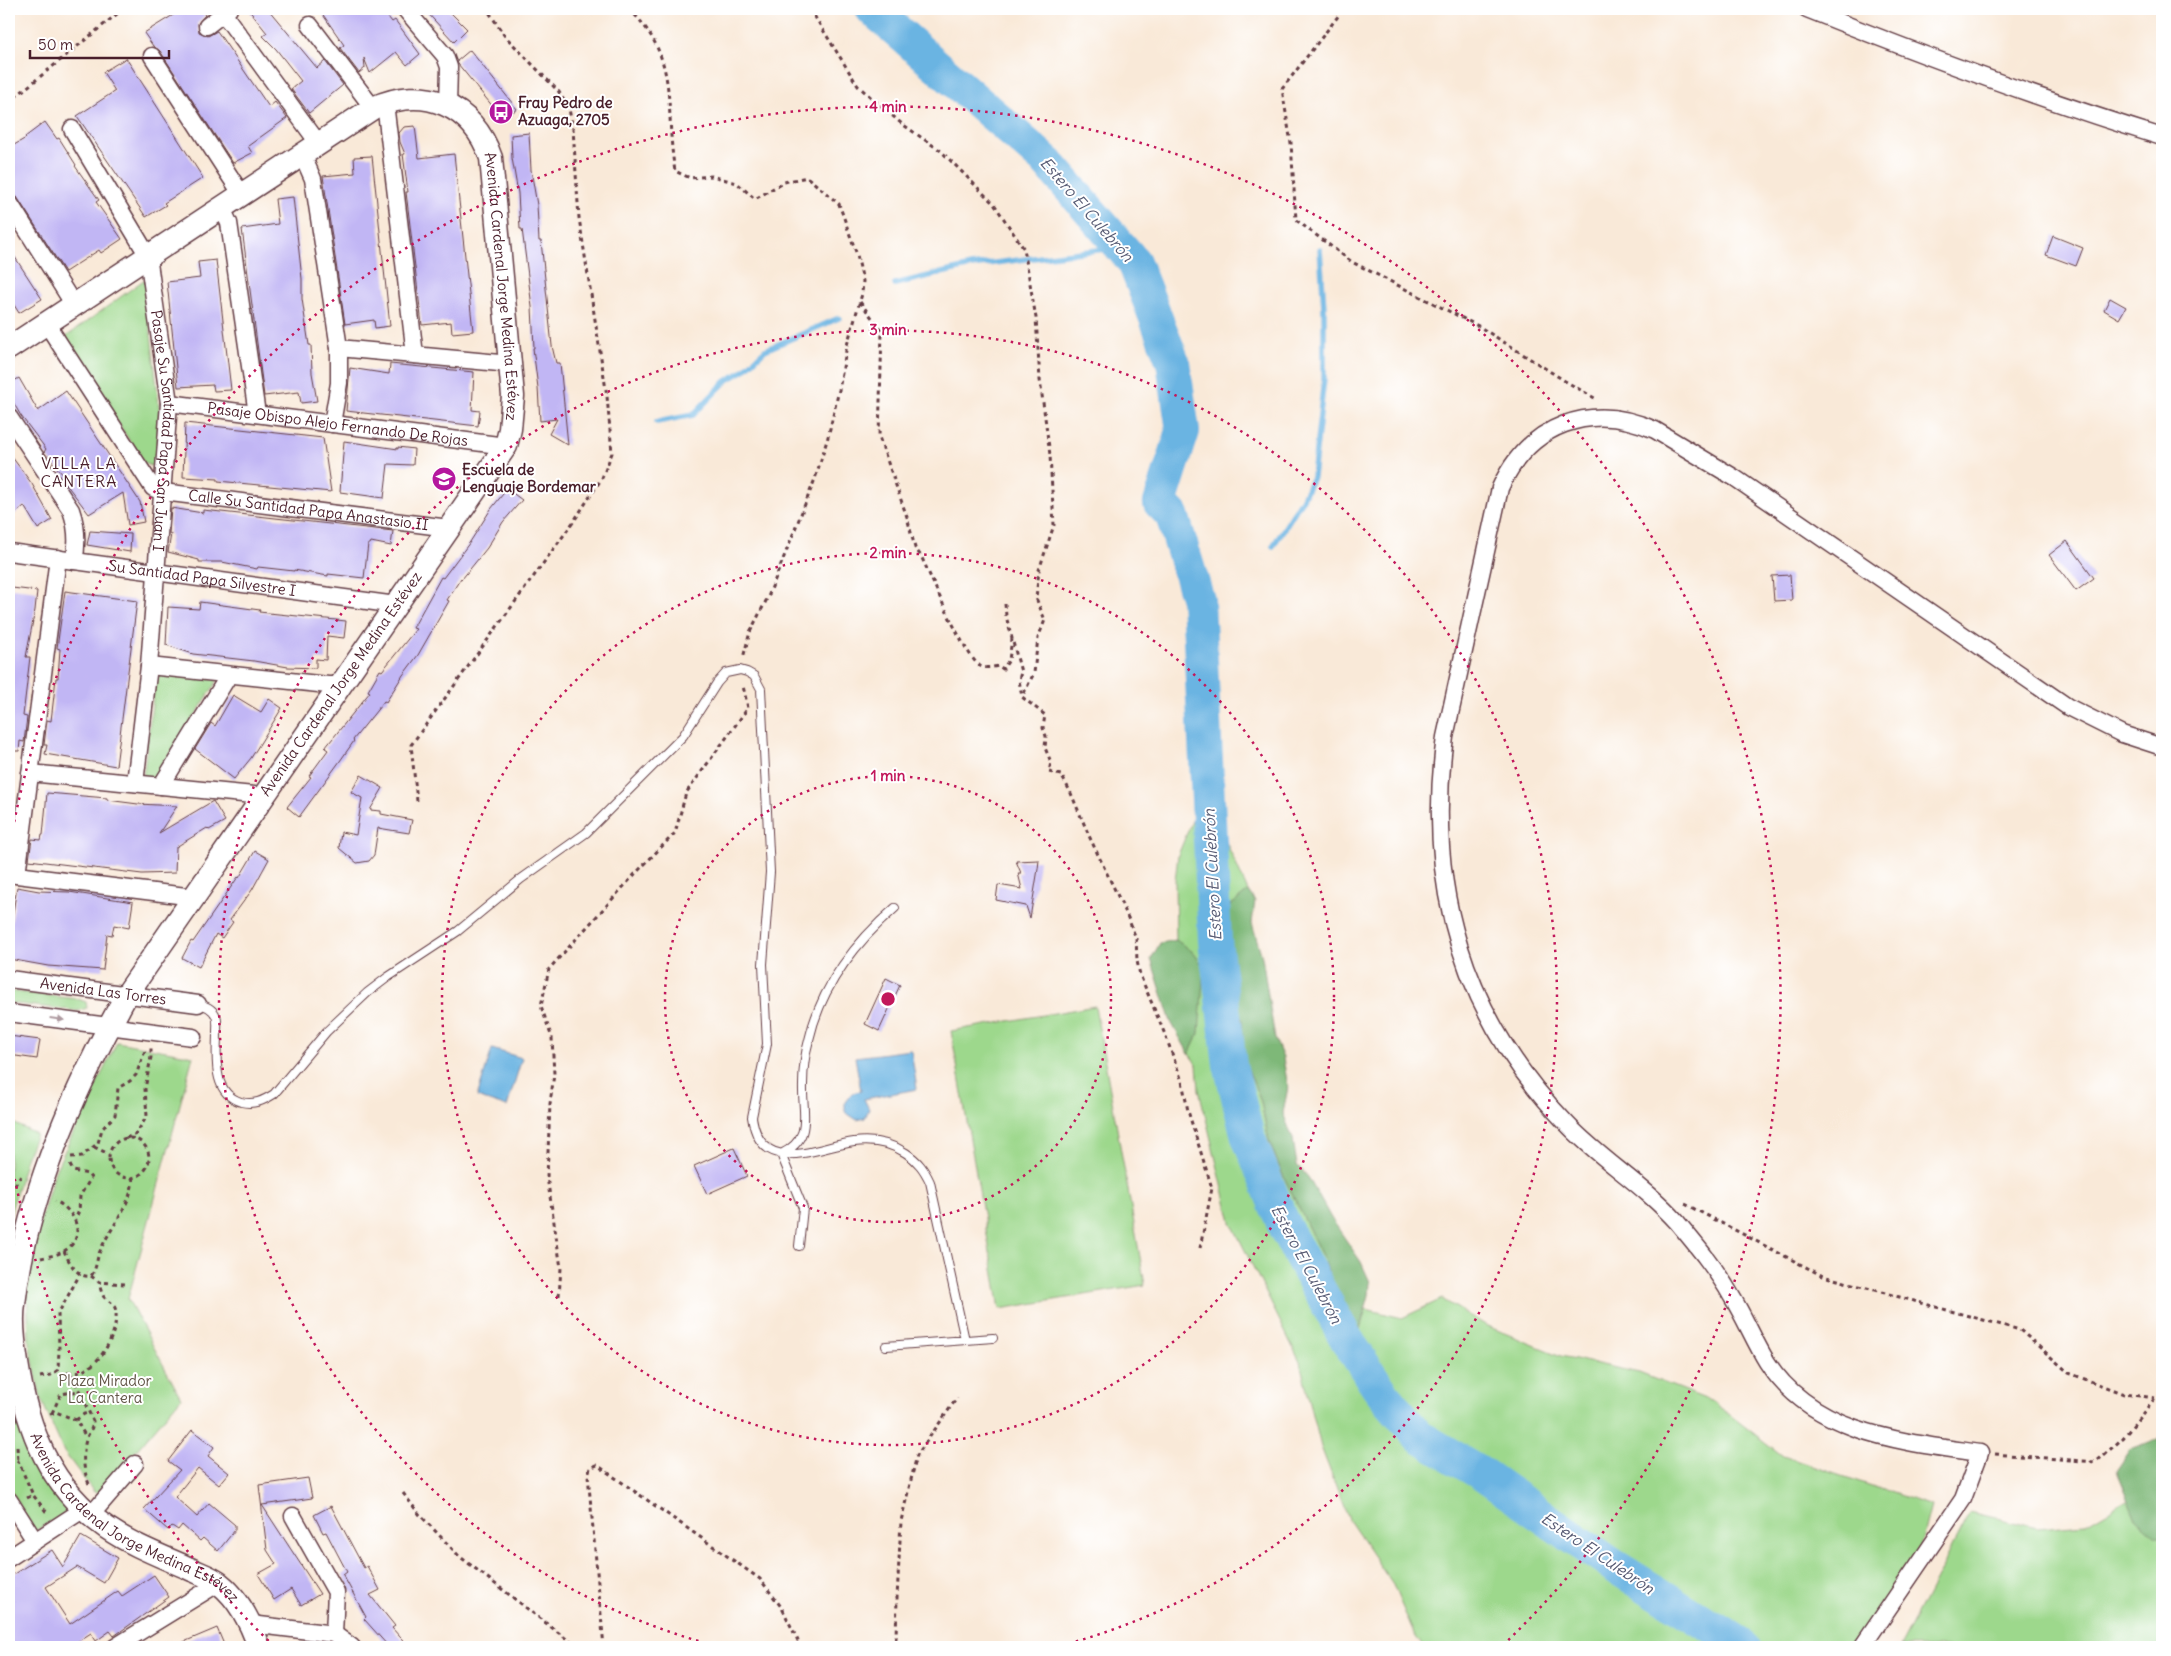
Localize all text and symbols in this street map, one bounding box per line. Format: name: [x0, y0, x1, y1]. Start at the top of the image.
scale bar: [30, 28, 169, 60]
text: 50 m: [38, 35, 73, 54]
place label: Fray Pedro de Azuaga, 2705: [518, 93, 613, 130]
text: 4 min: [869, 97, 907, 116]
bus stop icon: Fray Pedro de Azuaga, 2705: [488, 99, 514, 125]
street label: Avenida Cardenal Jorge Medina Estévez: [481, 149, 523, 422]
water label: Estero El Culebrón: [1036, 153, 1138, 266]
street label: Pasaje Su Santidad Papa San Juan I: [147, 309, 179, 552]
text: 3 min: [869, 320, 907, 339]
street label: Pasaje Obispo Alejo Fernando De Rojas: [206, 398, 469, 450]
district label: VILLA LA CANTERA: [40, 453, 118, 491]
place label: Escuela de Lenguaje Bordemar: [462, 460, 597, 497]
school or university icon: Escuela de Lenguaje Bordemar: [431, 466, 457, 492]
street label: Calle Su Santidad Papa Anastasio II: [187, 485, 430, 534]
text: 2 min: [870, 543, 907, 562]
street label: Su Santidad Papa Silvestre I: [108, 556, 297, 600]
street label: Avenida Cardenal Jorge Medina Estévez: [256, 568, 426, 800]
text: 1 min: [871, 766, 906, 785]
water label: Estero El Culebrón: [1199, 808, 1225, 941]
street label: Avenida Las Torres: [39, 973, 168, 1009]
centre of rings: [879, 990, 897, 1008]
one-way arrow: [49, 1015, 65, 1023]
water label: Estero El Culebrón: [1267, 1201, 1347, 1328]
park label: Plaza Mirador La Cantera: [58, 1371, 152, 1407]
street label: Avenida Cardenal Jorge Medina Estévez: [26, 1430, 244, 1606]
water label: Estero El Culebrón: [1538, 1508, 1659, 1599]

